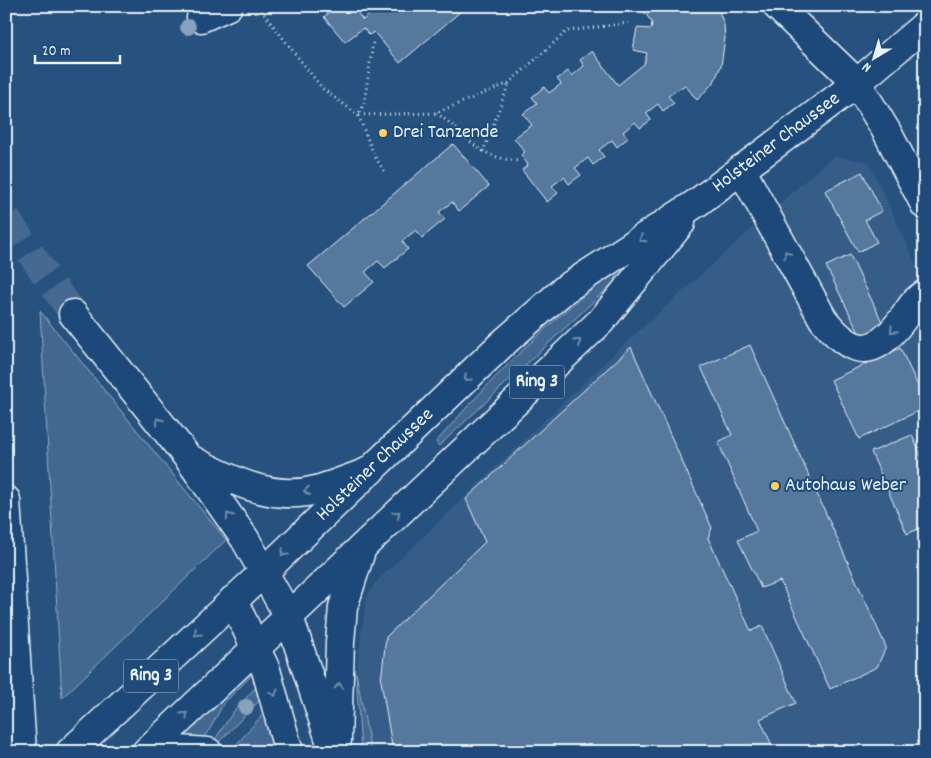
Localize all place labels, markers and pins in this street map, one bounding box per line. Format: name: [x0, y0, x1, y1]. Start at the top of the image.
place label: Drei Tanzende: [393, 119, 498, 147]
marker: Drei Tanzende: [377, 127, 389, 139]
place label: Autohaus Weber: [785, 472, 907, 500]
marker: Autohaus Weber: [769, 480, 781, 492]

